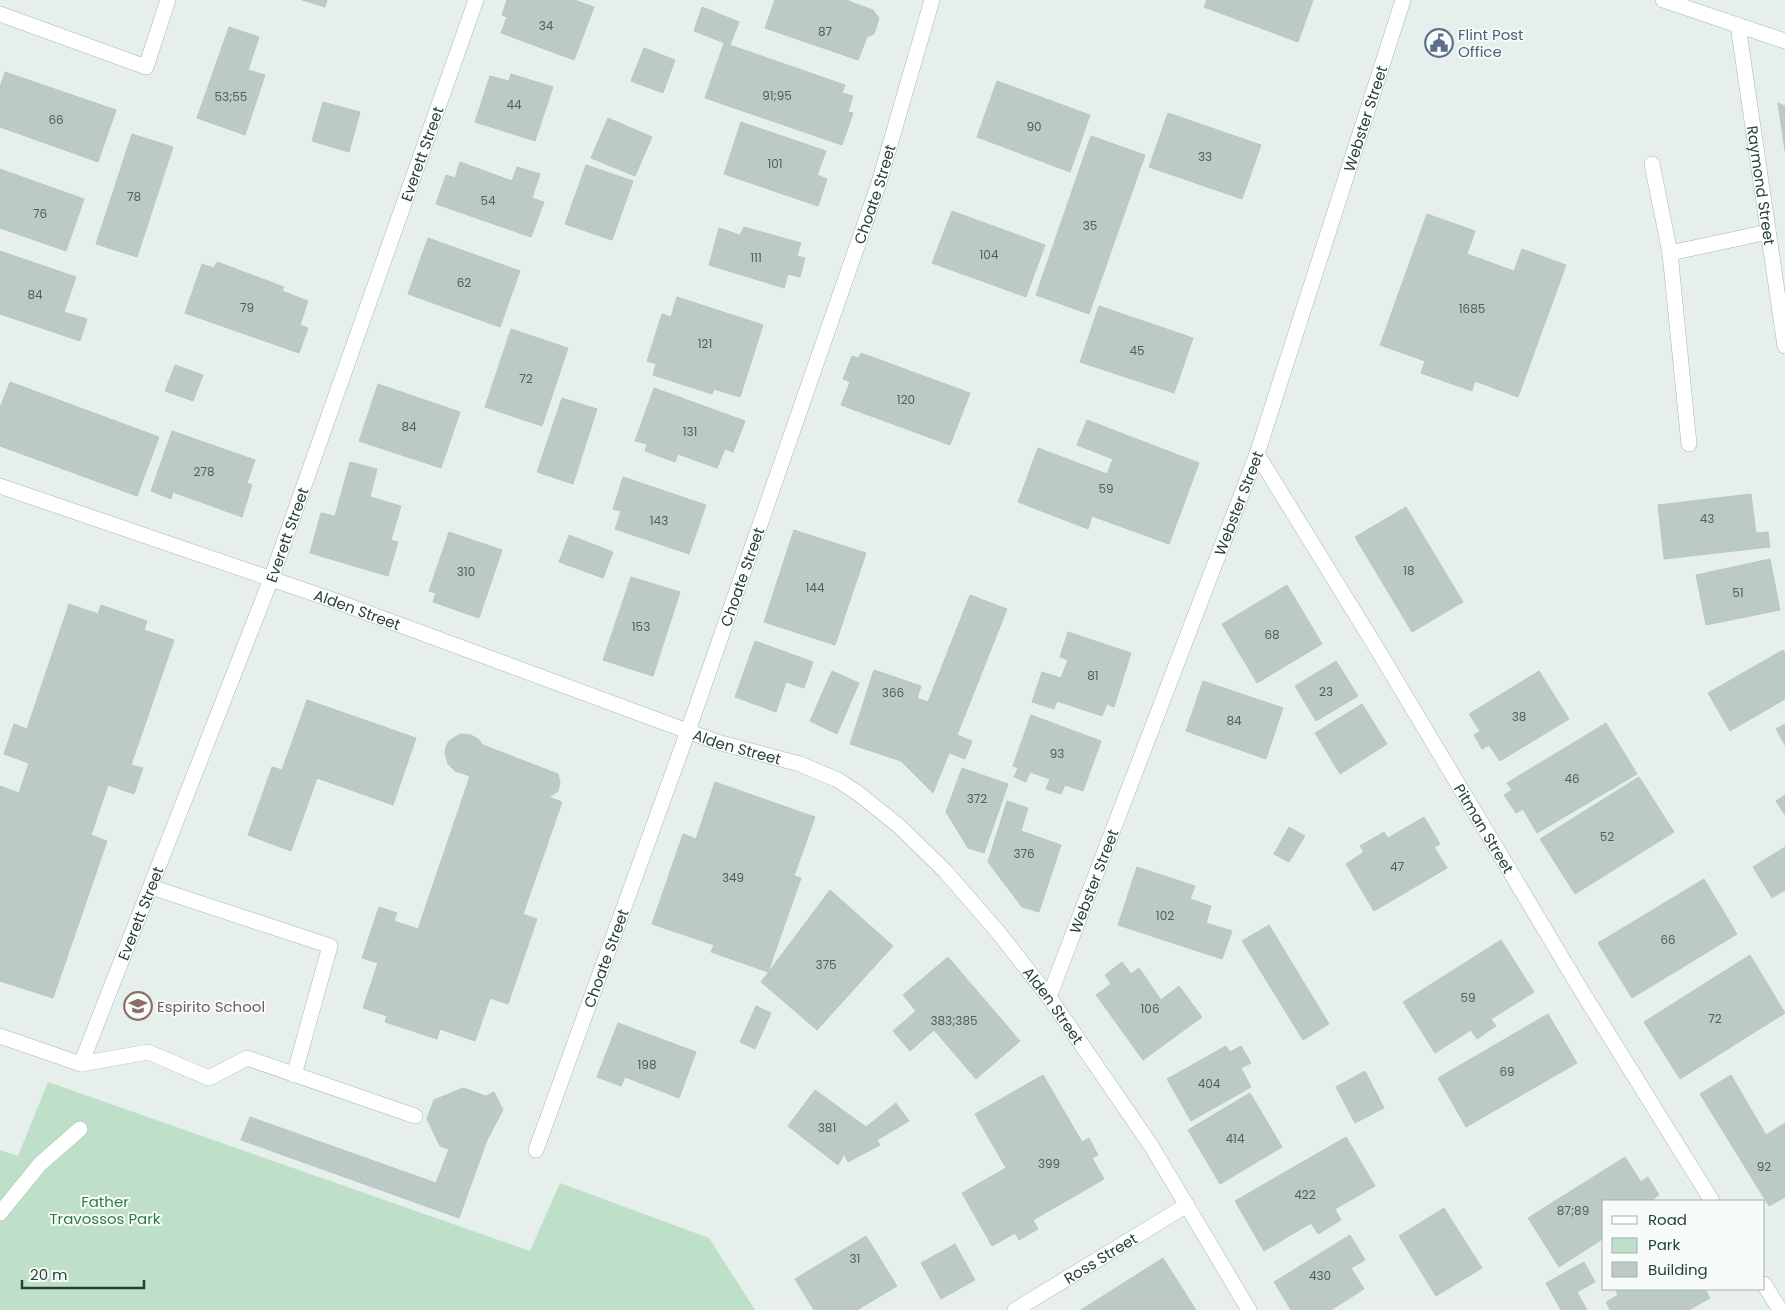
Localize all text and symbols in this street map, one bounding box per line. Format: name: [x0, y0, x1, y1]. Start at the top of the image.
house number: 34: [539, 17, 554, 34]
house number: 87: [818, 23, 833, 40]
place label: Flint Post Office: [1458, 24, 1524, 62]
public building icon: Flint Post Office: [1424, 28, 1454, 58]
street label: Webster Street: [1338, 63, 1392, 174]
house number: 91;95: [762, 87, 792, 104]
house number: 53;55: [215, 88, 247, 105]
house number: 44: [506, 96, 522, 113]
street label: Everett Street: [395, 103, 448, 204]
house number: 66: [48, 111, 64, 128]
house number: 90: [1026, 118, 1042, 135]
street label: Raymond Street: [1742, 124, 1781, 246]
street label: Choate Street: [848, 142, 900, 247]
house number: 33: [1198, 148, 1212, 165]
house number: 101: [767, 155, 783, 172]
house number: 78: [127, 188, 141, 205]
house number: 54: [480, 192, 496, 209]
house number: 76: [33, 205, 47, 222]
house number: 35: [1083, 217, 1097, 234]
house number: 104: [980, 246, 999, 263]
house number: 111: [750, 249, 762, 266]
house number: 62: [457, 274, 471, 291]
house number: 84: [27, 286, 43, 303]
house number: 79: [240, 299, 254, 316]
house number: 1685: [1459, 300, 1485, 317]
house number: 121: [698, 335, 712, 352]
house number: 45: [1129, 342, 1145, 359]
house number: 72: [519, 370, 533, 387]
house number: 120: [897, 391, 915, 408]
house number: 84: [401, 418, 417, 435]
house number: 131: [683, 423, 697, 440]
street label: Webster Street: [1209, 448, 1268, 558]
house number: 278: [193, 463, 215, 480]
house number: 59: [1098, 480, 1114, 497]
street label: Everett Street: [260, 484, 313, 585]
house number: 43: [1700, 510, 1714, 527]
house number: 143: [650, 512, 668, 529]
street label: Choate Street: [715, 524, 769, 629]
house number: 18: [1403, 562, 1415, 579]
house number: 310: [457, 563, 475, 580]
house number: 144: [806, 579, 825, 596]
street label: Alden Street: [311, 584, 404, 635]
house number: 51: [1732, 584, 1744, 601]
house number: 153: [632, 618, 650, 635]
house number: 68: [1264, 626, 1280, 643]
house number: 81: [1087, 667, 1099, 684]
house number: 23: [1319, 683, 1333, 700]
house number: 366: [882, 684, 904, 701]
house number: 38: [1512, 708, 1526, 725]
house number: 84: [1226, 712, 1242, 729]
street label: Alden Street: [690, 724, 784, 769]
house number: 93: [1050, 745, 1064, 762]
house number: 46: [1564, 770, 1580, 787]
street label: Pitman Street: [1449, 780, 1519, 877]
house number: 372: [967, 790, 987, 807]
street label: Webster Street: [1064, 826, 1123, 936]
house number: 52: [1600, 828, 1614, 845]
house number: 376: [1013, 845, 1035, 862]
house number: 47: [1390, 858, 1404, 875]
street label: Everett Street: [112, 863, 168, 963]
house number: 349: [722, 869, 744, 886]
street label: Choate Street: [578, 906, 633, 1011]
house number: 102: [1156, 907, 1174, 924]
house number: 66: [1660, 931, 1676, 948]
house number: 375: [815, 956, 837, 973]
street label: Alden Street: [1018, 962, 1089, 1048]
house number: 59: [1460, 989, 1476, 1006]
school or university icon: Espirito School: [123, 991, 153, 1021]
place label: Espirito School: [157, 996, 265, 1017]
house number: 106: [1141, 1000, 1160, 1017]
house number: 72: [1708, 1010, 1722, 1027]
house number: 383;385: [930, 1012, 978, 1029]
house number: 198: [638, 1056, 656, 1073]
house number: 69: [1499, 1063, 1515, 1080]
house number: 404: [1198, 1075, 1221, 1092]
house number: 381: [818, 1119, 836, 1136]
house number: 414: [1226, 1130, 1245, 1147]
house number: 399: [1038, 1155, 1060, 1172]
house number: 92: [1757, 1158, 1771, 1175]
house number: 422: [1294, 1186, 1316, 1203]
park label: Father Travossos Park: [49, 1191, 161, 1229]
legend: [1602, 1200, 1765, 1290]
house number: 87;89: [1557, 1202, 1589, 1219]
text: Road: [1648, 1209, 1687, 1230]
street label: Ross Street: [1060, 1227, 1141, 1288]
text: Park: [1648, 1234, 1680, 1255]
house number: 31: [850, 1250, 860, 1267]
scale bar: [22, 1258, 145, 1290]
text: Building: [1648, 1259, 1708, 1280]
text: 20 m: [30, 1264, 68, 1285]
house number: 430: [1309, 1267, 1331, 1284]

